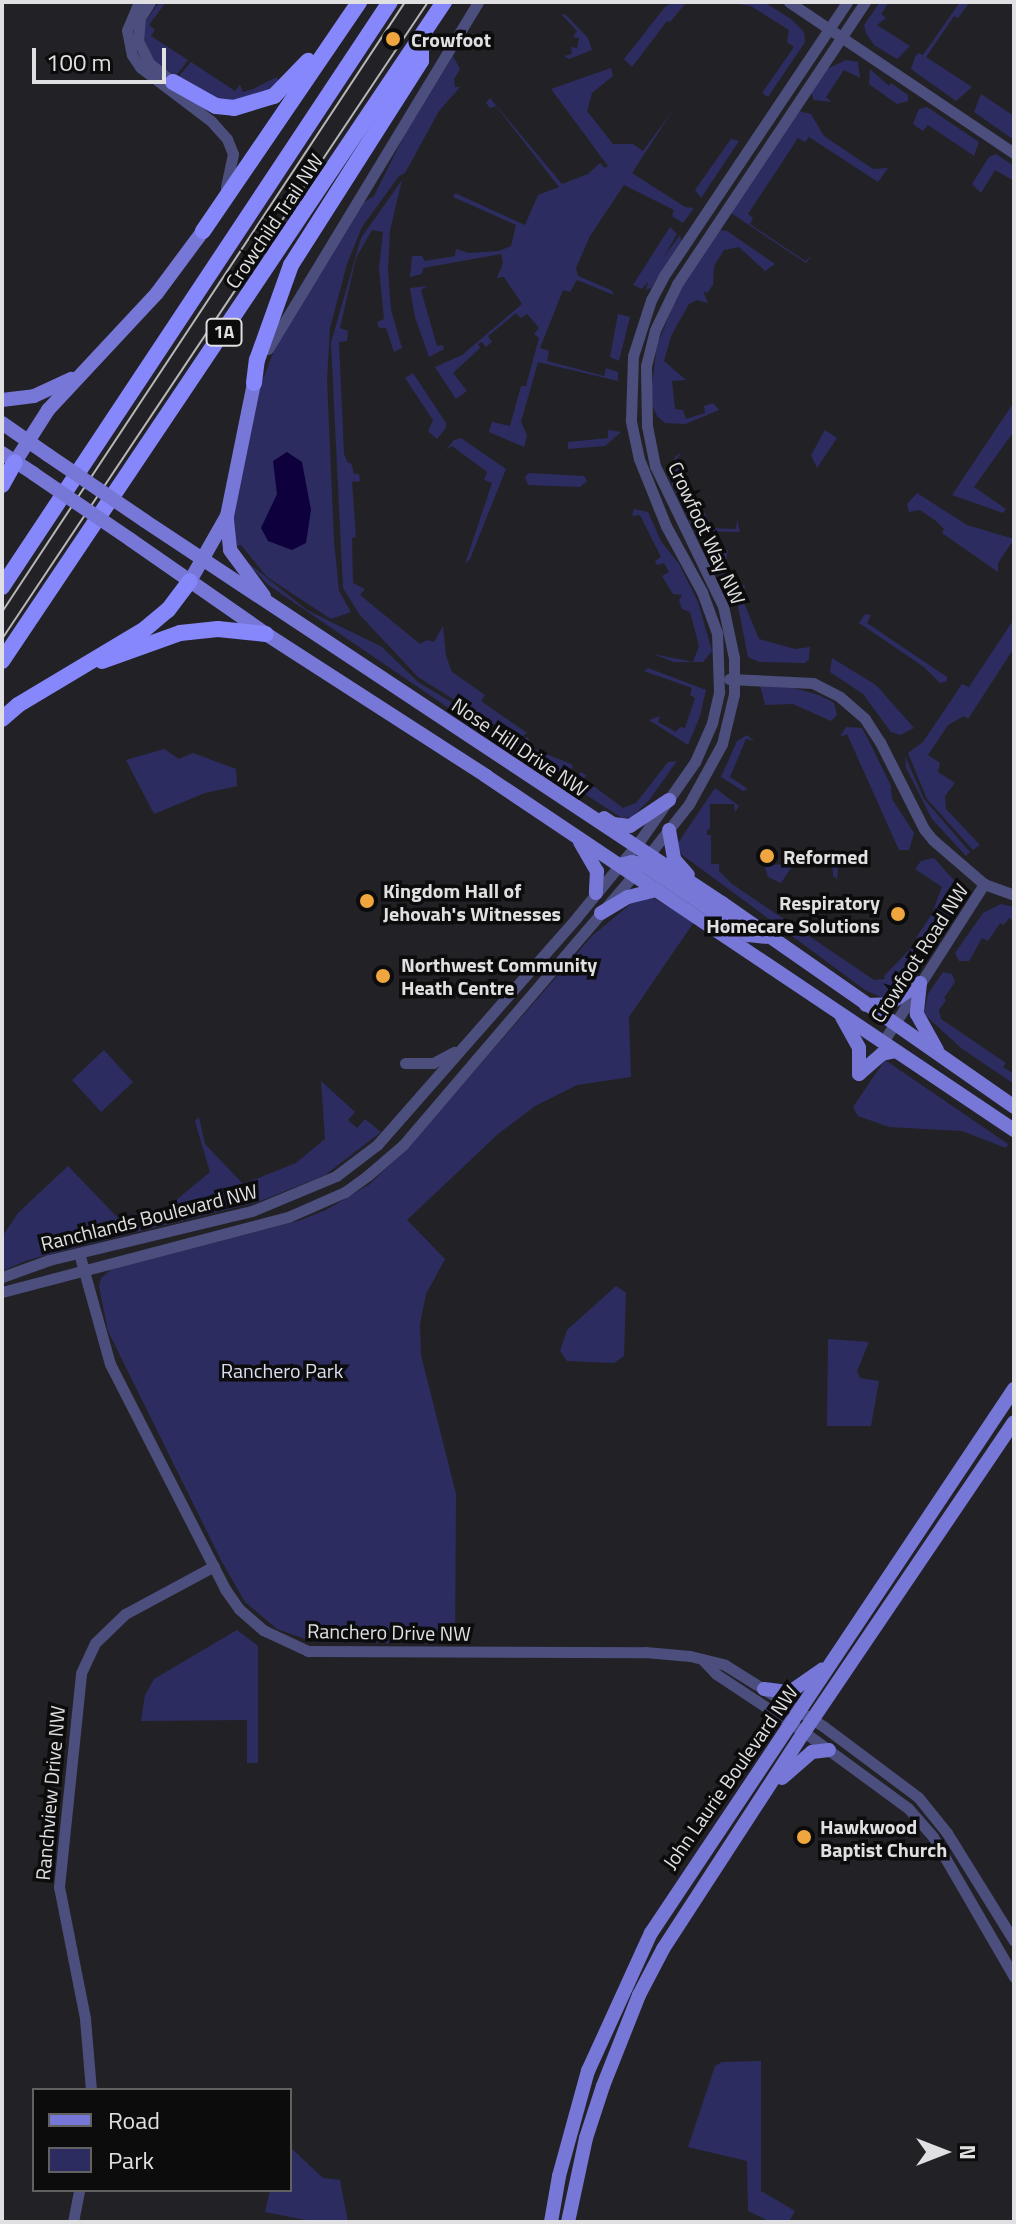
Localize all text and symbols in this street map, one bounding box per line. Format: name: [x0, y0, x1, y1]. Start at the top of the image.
place label: Crowfoot: [411, 27, 491, 51]
marker: Crowfoot: [382, 28, 404, 50]
scale bar: [36, 32, 170, 82]
text: 100 m: [46, 44, 112, 80]
street label: Crowchild Trail NW: [220, 149, 328, 293]
road number: 1A: [204, 318, 244, 346]
street label: Crowfoot Way NW: [663, 458, 751, 608]
street label: Nose Hill Drive NW: [448, 693, 592, 801]
place label: Reformed: [783, 844, 869, 868]
marker: Reformed: [758, 847, 776, 865]
place label: Kingdom Hall of Jehovah's Witnesses: [383, 878, 561, 925]
street label: Crowfoot Road NW: [865, 879, 973, 1027]
place label: Respiratory Homecare Solutions: [706, 890, 880, 937]
marker: Kingdom Hall of Jehovah's Witnesses: [358, 892, 376, 910]
marker: Respiratory Homecare Solutions: [887, 903, 909, 925]
place label: Northwest Community Heath Centre: [401, 952, 597, 999]
marker: Northwest Community Heath Centre: [372, 965, 394, 987]
street label: Ranchlands Boulevard NW: [38, 1178, 260, 1256]
park label: Ranchero Park: [221, 1358, 343, 1382]
street label: Ranchero Drive NW: [307, 1619, 471, 1645]
street label: John Laurie Boulevard NW: [657, 1681, 803, 1873]
street label: Ranchview Drive NW: [30, 1705, 70, 1881]
place label: Hawkwood Baptist Church: [820, 1814, 947, 1861]
marker: Hawkwood Baptist Church: [795, 1828, 813, 1846]
legend: [32, 2088, 292, 2192]
text: Road: [108, 2102, 160, 2138]
north arrow: [904, 2112, 984, 2192]
text: Park: [108, 2142, 154, 2178]
text: N: [951, 2144, 985, 2160]

